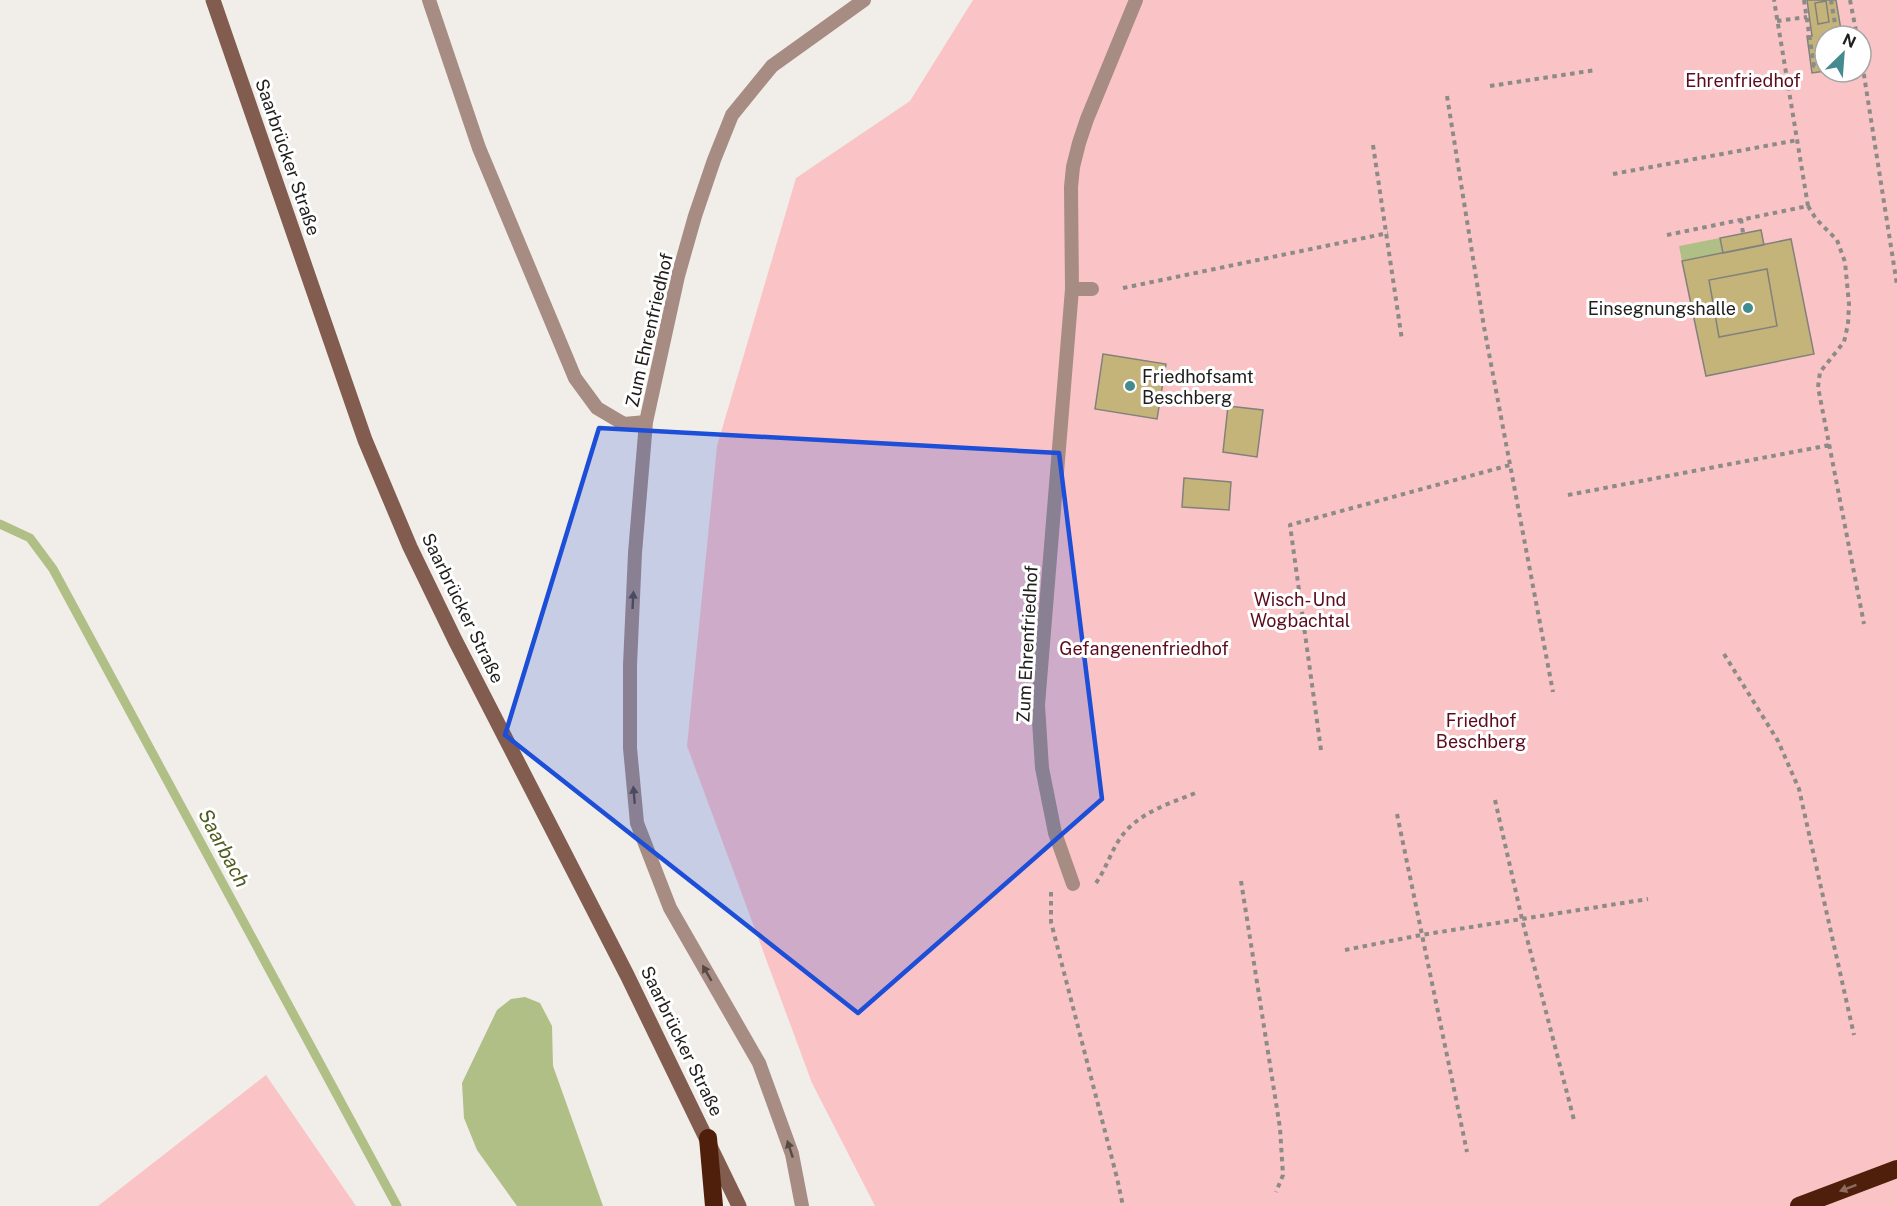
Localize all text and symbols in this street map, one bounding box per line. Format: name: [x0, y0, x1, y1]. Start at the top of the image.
north arrow: [1813, 24, 1873, 84]
text: N: [1839, 30, 1859, 52]
park label: Ehrenfriedhof: [1685, 70, 1801, 91]
street label: Saarbrücker Straße: [251, 76, 325, 238]
street label: Zum Ehrenfriedhof: [621, 251, 677, 409]
place label: Einsegnungshalle: [1588, 298, 1736, 319]
marker: Einsegnungshalle: [1741, 301, 1755, 315]
place label: Friedhofsamt Beschberg: [1142, 366, 1254, 408]
marker: Friedhofsamt Beschberg: [1123, 379, 1137, 393]
street label: Saarbrücker Straße: [418, 530, 508, 686]
street label: Zum Ehrenfriedhof: [1012, 565, 1042, 723]
park label: Wisch- Und Wogbachtal: [1250, 589, 1350, 631]
one-way arrow: [628, 590, 637, 609]
park label: Gefangenenfriedhof: [1059, 638, 1229, 659]
park label: Friedhof Beschberg: [1436, 710, 1526, 752]
one-way arrow: [629, 785, 639, 804]
water label: Saarbach: [193, 805, 255, 891]
street label: Saarbrücker Straße: [637, 963, 727, 1119]
one-way arrow: [702, 964, 712, 981]
one-way arrow: [784, 1140, 794, 1158]
one-way arrow: [1839, 1183, 1857, 1193]

